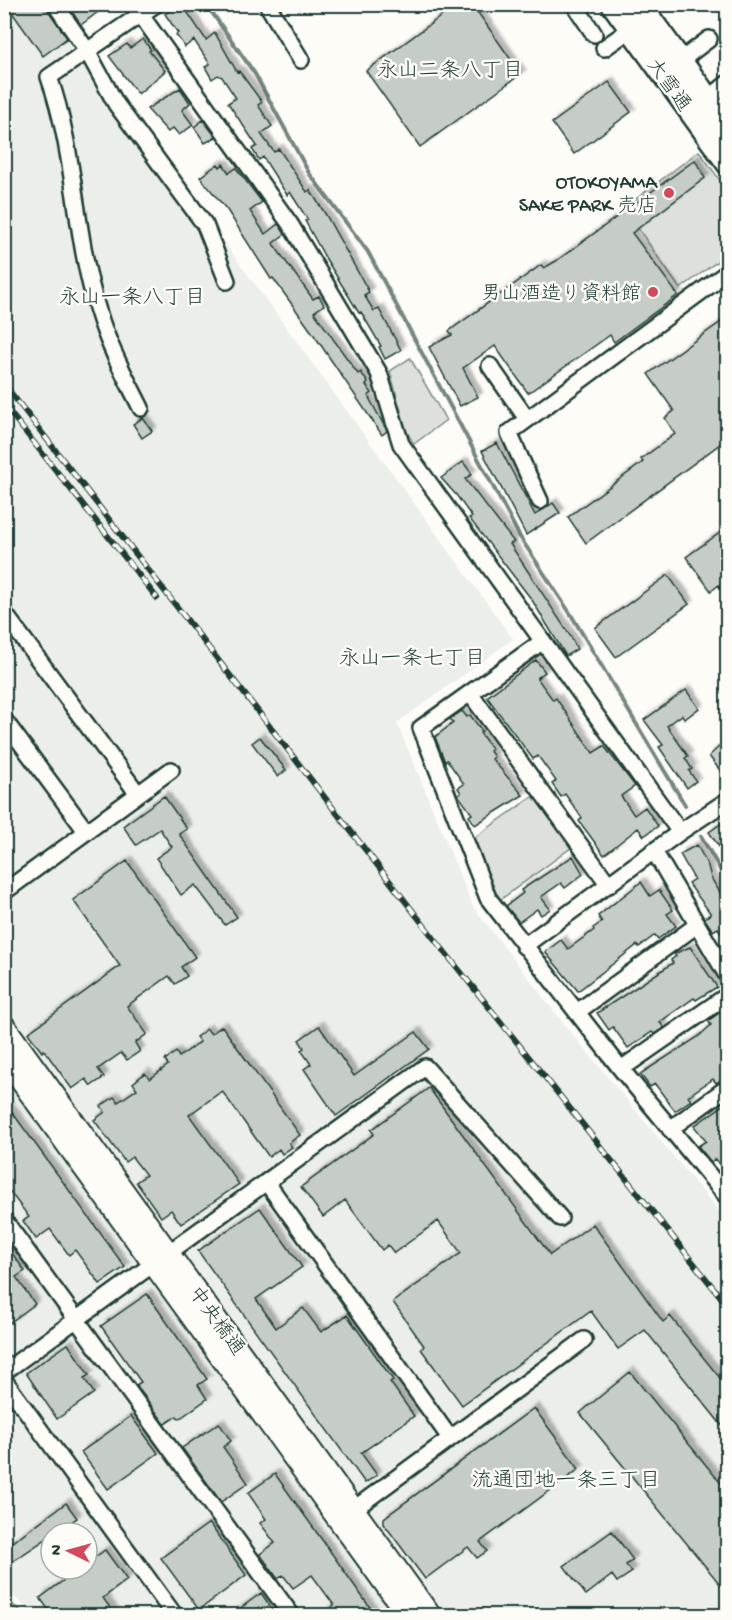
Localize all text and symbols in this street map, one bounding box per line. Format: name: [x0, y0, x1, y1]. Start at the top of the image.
street label: 大雪通: [640, 54, 695, 117]
district label: 永山二条八丁目: [377, 59, 524, 85]
place label: OTOKOYAMA SAKE PARK 売店: [519, 173, 658, 219]
marker: OTOKOYAMA SAKE PARK 売店: [662, 186, 676, 200]
place label: 男山酒造り資料館: [481, 282, 641, 307]
marker: 男山酒造り資料館: [646, 285, 660, 299]
district label: 永山一条八丁目: [59, 286, 206, 312]
district label: 永山一条七丁目: [339, 647, 486, 673]
street label: 中央橋通: [182, 1282, 250, 1361]
district label: 流通団地一条三丁目: [472, 1469, 661, 1495]
north arrow: [39, 1521, 99, 1581]
text: N: [48, 1543, 68, 1556]

